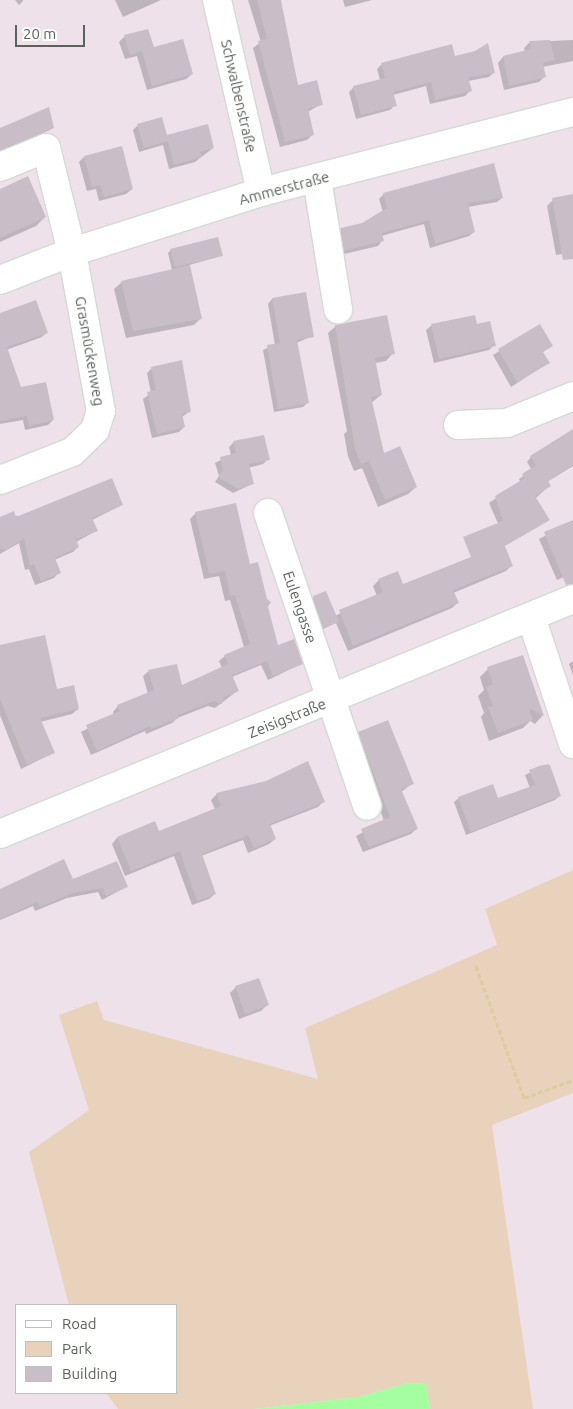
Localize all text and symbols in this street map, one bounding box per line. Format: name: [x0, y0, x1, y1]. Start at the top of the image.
scale bar: [18, 15, 88, 47]
text: 20 m: [23, 25, 56, 42]
street label: Schwalbenstraße: [217, 38, 261, 154]
street label: Ammerstraße: [237, 167, 331, 209]
street label: Grasmückenweg: [71, 295, 109, 407]
street label: Eulengasse: [279, 568, 321, 646]
street label: Zeisigstraße: [245, 694, 329, 742]
legend: [15, 1304, 178, 1394]
text: Road: [62, 1315, 97, 1332]
text: Park: [62, 1340, 92, 1357]
text: Building: [62, 1365, 117, 1382]

